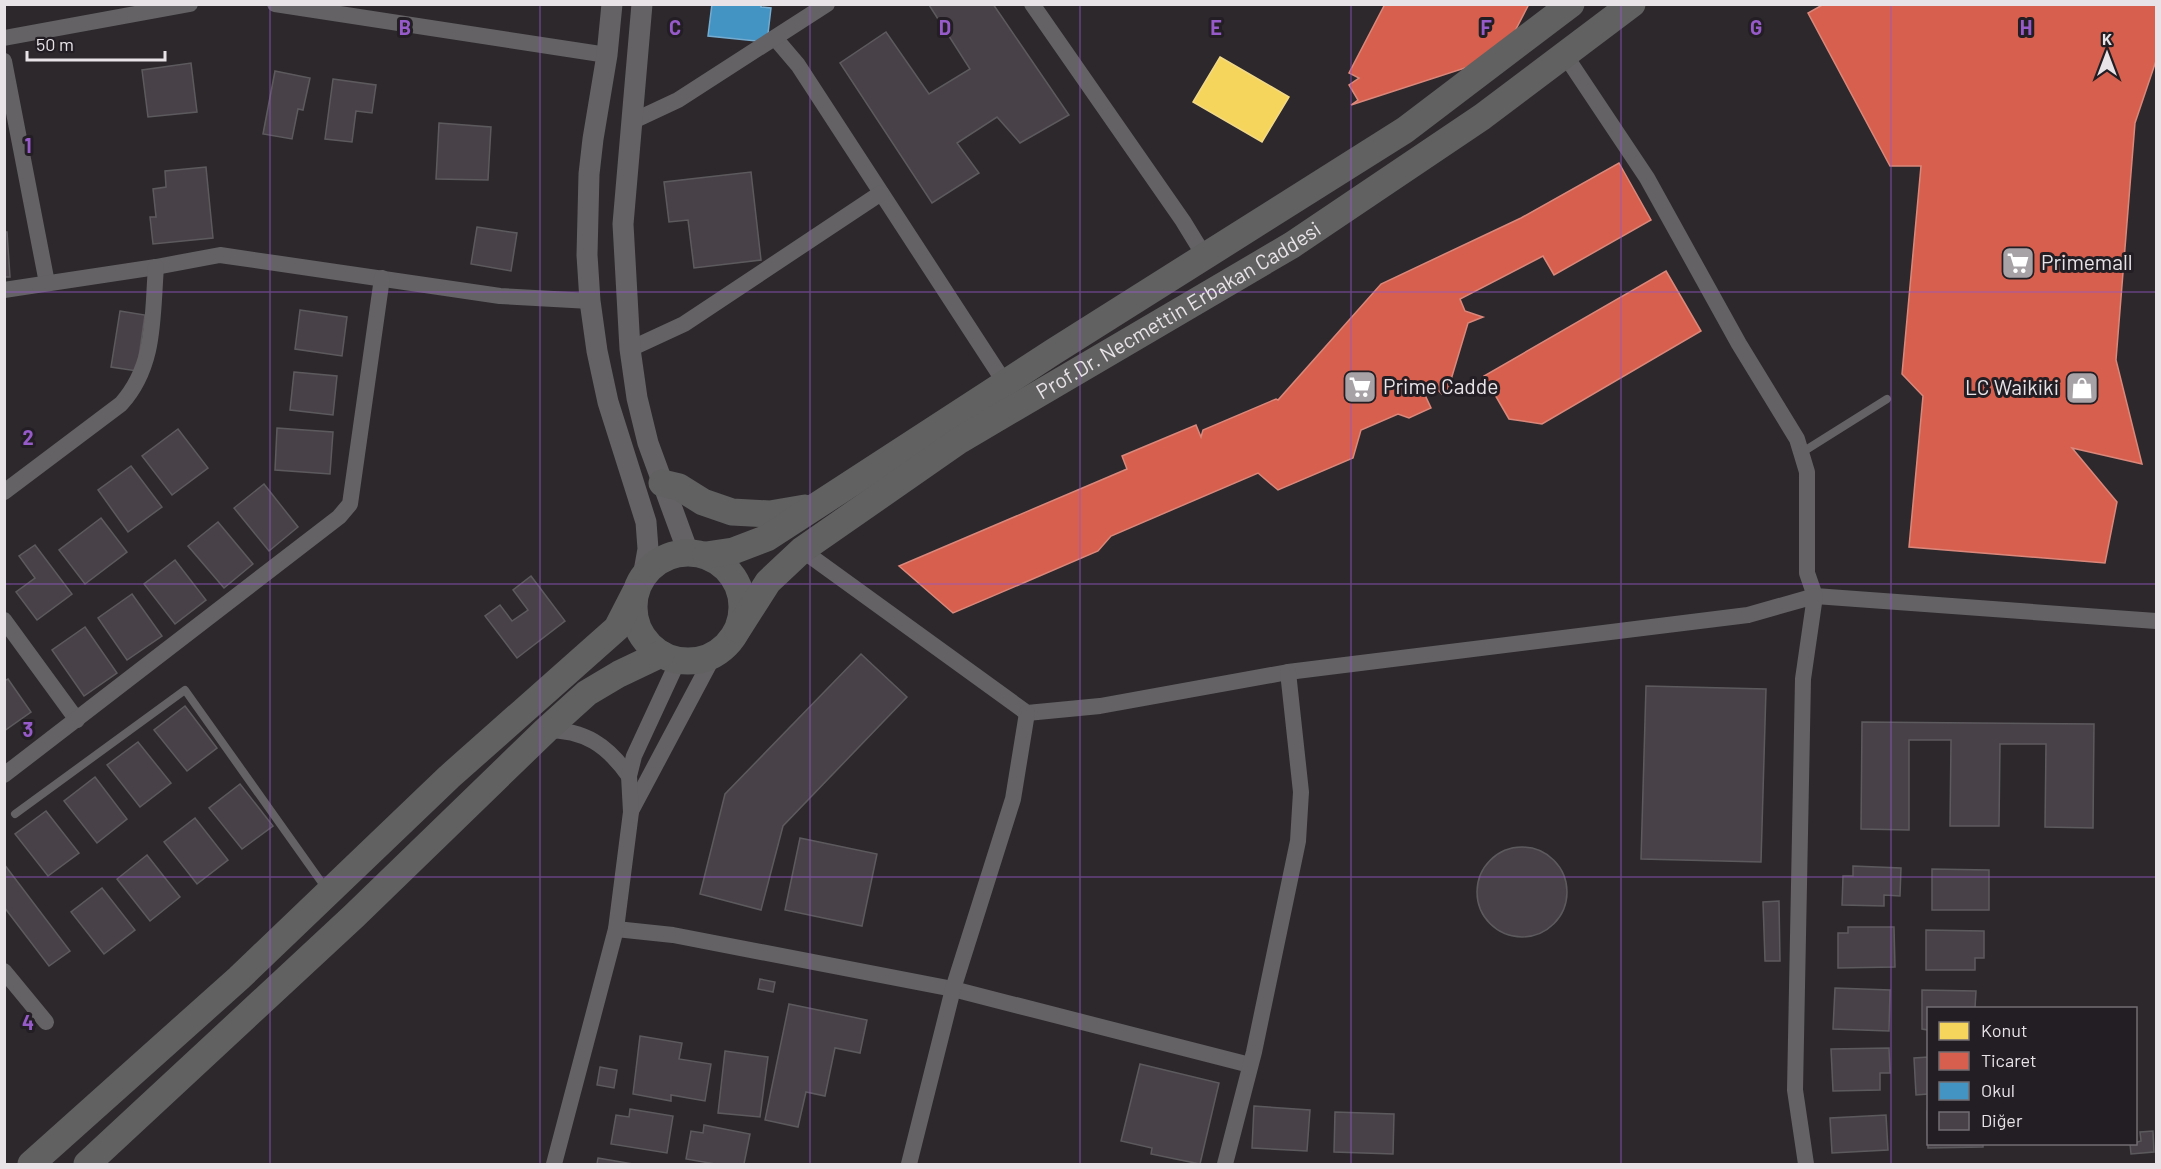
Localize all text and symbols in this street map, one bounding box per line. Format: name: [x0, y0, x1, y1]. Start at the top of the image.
text: B: [399, 15, 411, 39]
text: C: [669, 15, 681, 39]
text: D: [939, 15, 951, 39]
text: E: [1210, 15, 1222, 39]
text: F: [1480, 15, 1492, 39]
text: G: [1750, 15, 1762, 39]
text: H: [2020, 15, 2032, 39]
scale bar: [27, 24, 165, 62]
north arrow: [2077, 24, 2137, 84]
text: K: [2102, 29, 2112, 48]
text: 50 m: [36, 33, 74, 55]
text: 1: [24, 133, 32, 157]
street label: Prof.Dr. Necmettin Erbakan Caddesi: [1031, 215, 1325, 403]
supermarket icon: Primemall: [2000, 245, 2036, 281]
place label: Primemall: [2041, 249, 2133, 274]
supermarket icon: Prime Cadde: [1342, 369, 1378, 405]
shop icon: LC Waikiki: [2064, 370, 2100, 406]
place label: Prime Cadde: [1383, 373, 1499, 398]
place label: LC Waikiki: [1965, 374, 2059, 399]
text: 2: [22, 425, 34, 449]
text: 3: [23, 717, 33, 741]
legend: [1927, 1007, 2137, 1145]
text: 4: [22, 1010, 34, 1034]
text: Konut: [1981, 1019, 2027, 1041]
text: Ticaret: [1981, 1049, 2037, 1071]
text: Okul: [1981, 1079, 2015, 1101]
text: Diğer: [1981, 1109, 2023, 1131]

